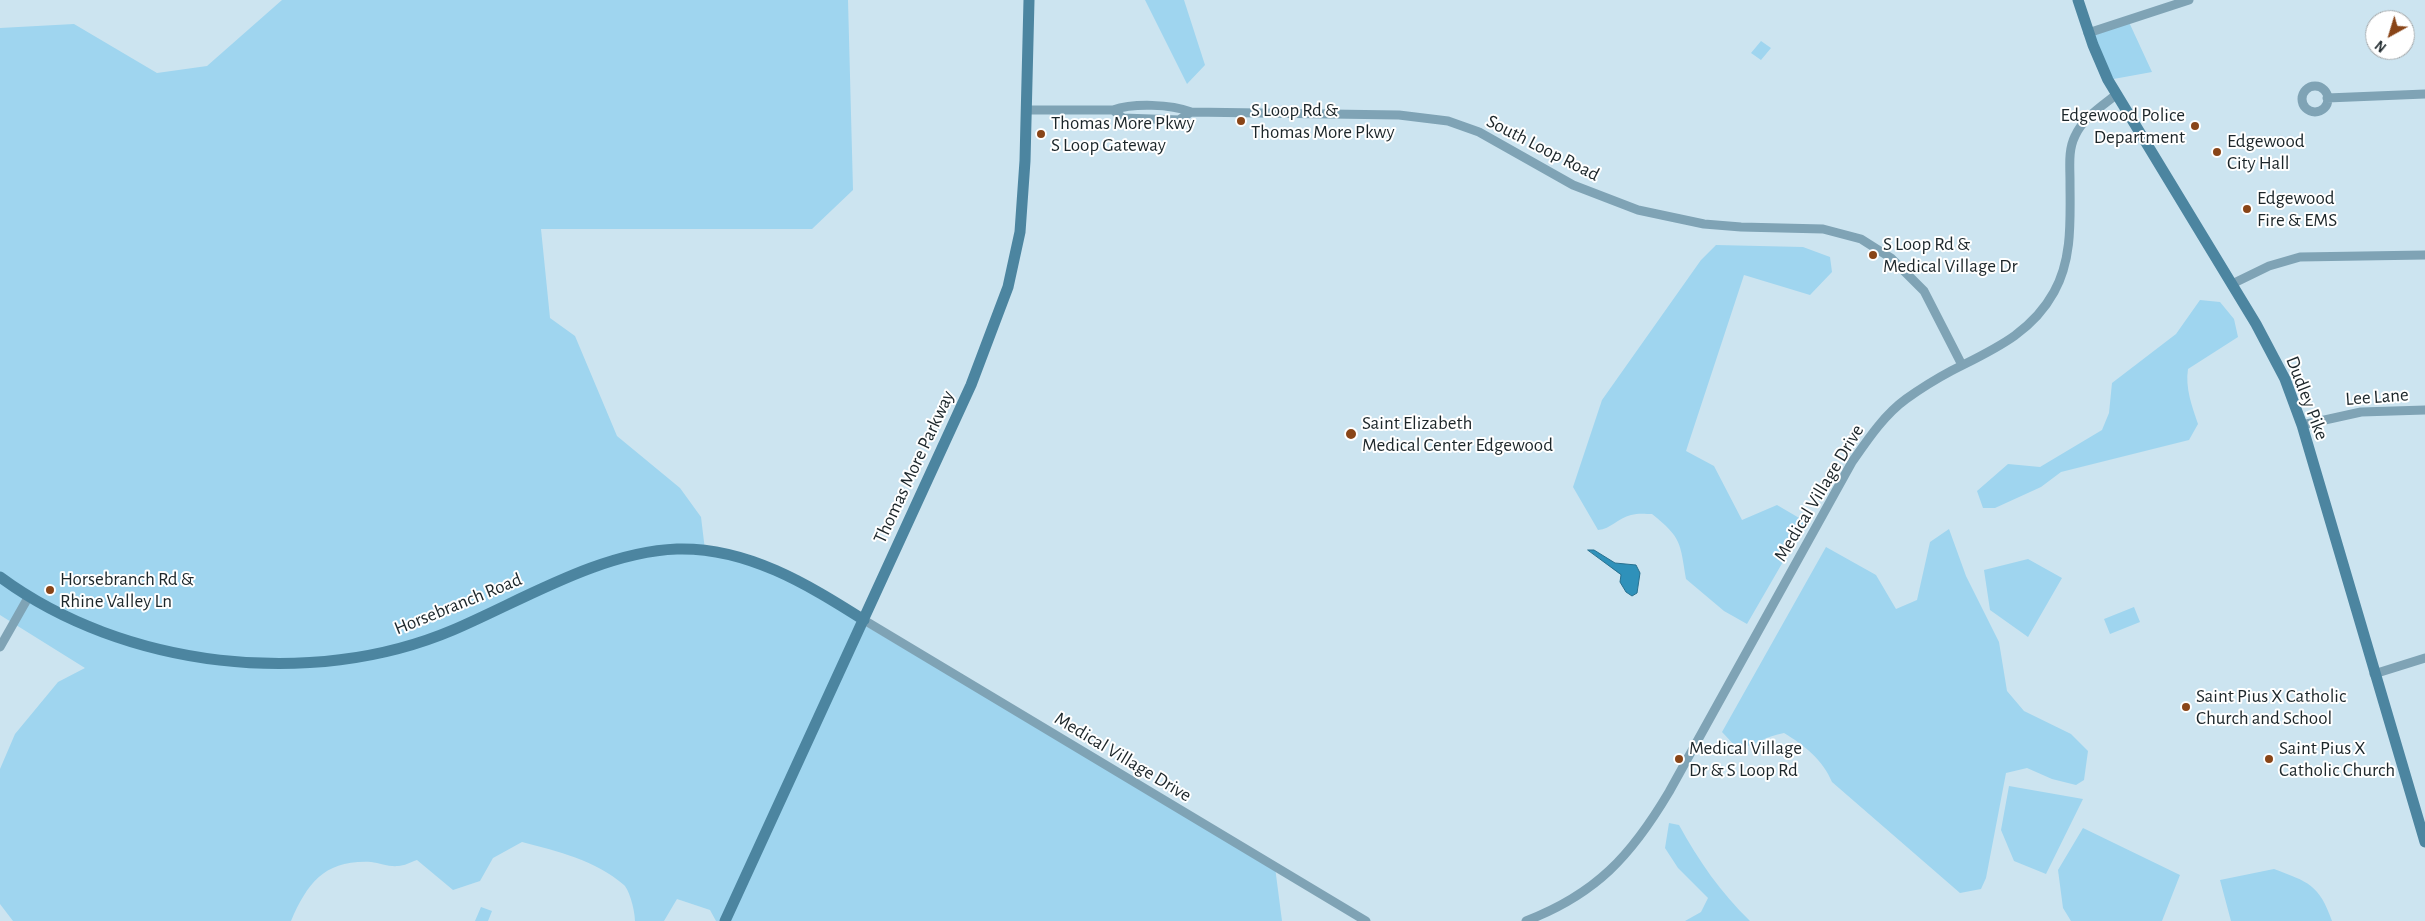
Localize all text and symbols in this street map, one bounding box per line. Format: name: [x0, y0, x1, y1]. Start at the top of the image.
north arrow: [2365, 10, 2415, 60]
text: N: [2373, 37, 2389, 54]
place label: S Loop Rd & Thomas More Pkwy: [1251, 99, 1395, 143]
place label: Edgewood Police Department: [2061, 104, 2185, 148]
street label: South Loop Road: [1483, 110, 1603, 186]
place label: Thomas More Pkwy S Loop Gateway: [1051, 112, 1195, 156]
marker: S Loop Rd & Thomas More Pkwy: [1235, 115, 1247, 127]
marker: Edgewood Police Department: [2189, 120, 2201, 132]
marker: Thomas More Pkwy S Loop Gateway: [1035, 128, 1047, 140]
place label: Edgewood City Hall: [2227, 130, 2305, 174]
marker: Edgewood City Hall: [2211, 146, 2223, 158]
place label: Edgewood Fire & EMS: [2257, 187, 2337, 231]
marker: Edgewood Fire & EMS: [2241, 203, 2253, 215]
place label: S Loop Rd & Medical Village Dr: [1883, 233, 2018, 277]
marker: S Loop Rd & Medical Village Dr: [1867, 249, 1879, 261]
street label: Dudley Pike: [2281, 353, 2333, 443]
street label: Lee Lane: [2345, 383, 2409, 411]
street label: Thomas More Parkway: [869, 387, 959, 547]
place label: Saint Elizabeth Medical Center Edgewood: [1362, 412, 1553, 456]
street label: Medical Village Drive: [1769, 420, 1869, 566]
marker: Saint Elizabeth Medical Center Edgewood: [1344, 427, 1358, 441]
place label: Horsebranch Rd & Rhine Valley Ln: [60, 568, 194, 612]
street label: Horsebranch Road: [391, 568, 525, 640]
marker: Horsebranch Rd & Rhine Valley Ln: [44, 584, 56, 596]
place label: Saint Pius X Catholic Church and School: [2196, 685, 2346, 729]
marker: Saint Pius X Catholic Church and School: [2180, 701, 2192, 713]
street label: Medical Village Drive: [1050, 707, 1196, 807]
place label: Medical Village Dr & S Loop Rd: [1689, 737, 1802, 781]
place label: Saint Pius X Catholic Church: [2279, 737, 2395, 781]
marker: Medical Village Dr & S Loop Rd: [1673, 753, 1685, 765]
marker: Saint Pius X Catholic Church: [2263, 753, 2275, 765]

